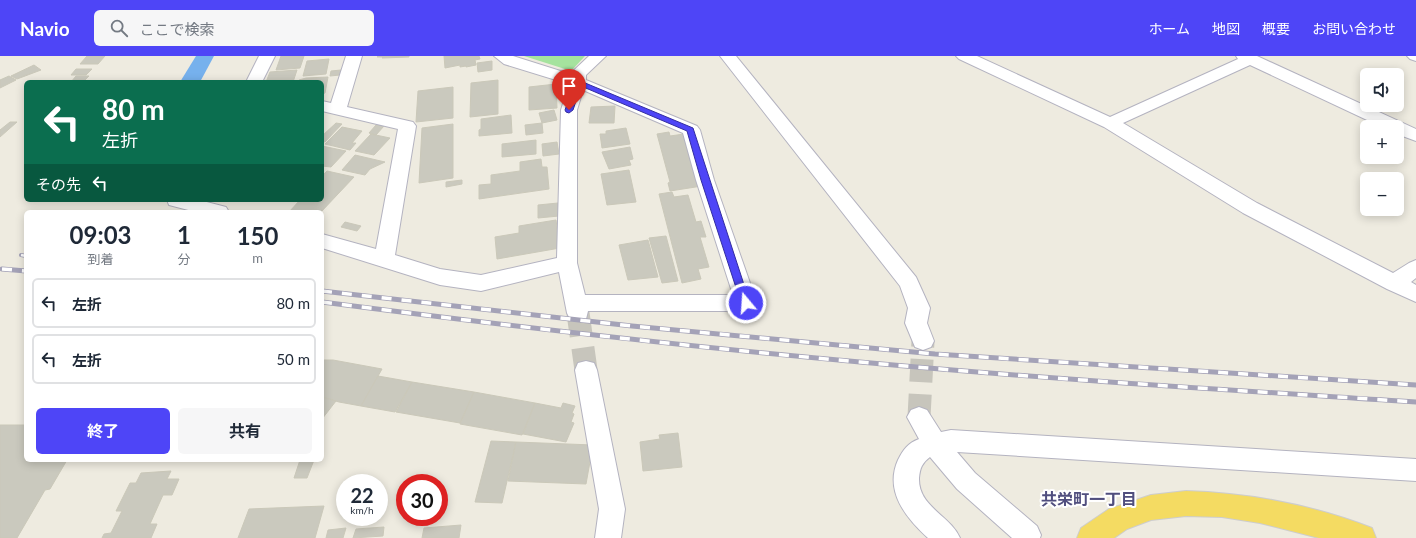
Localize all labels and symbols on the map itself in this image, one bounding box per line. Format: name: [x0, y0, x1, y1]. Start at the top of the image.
pin: [552, 69, 586, 110]
position arrow: [725, 282, 767, 324]
speed limit sign: 30: [396, 474, 448, 526]
district label: 共栄町一丁目: [1041, 489, 1137, 508]

